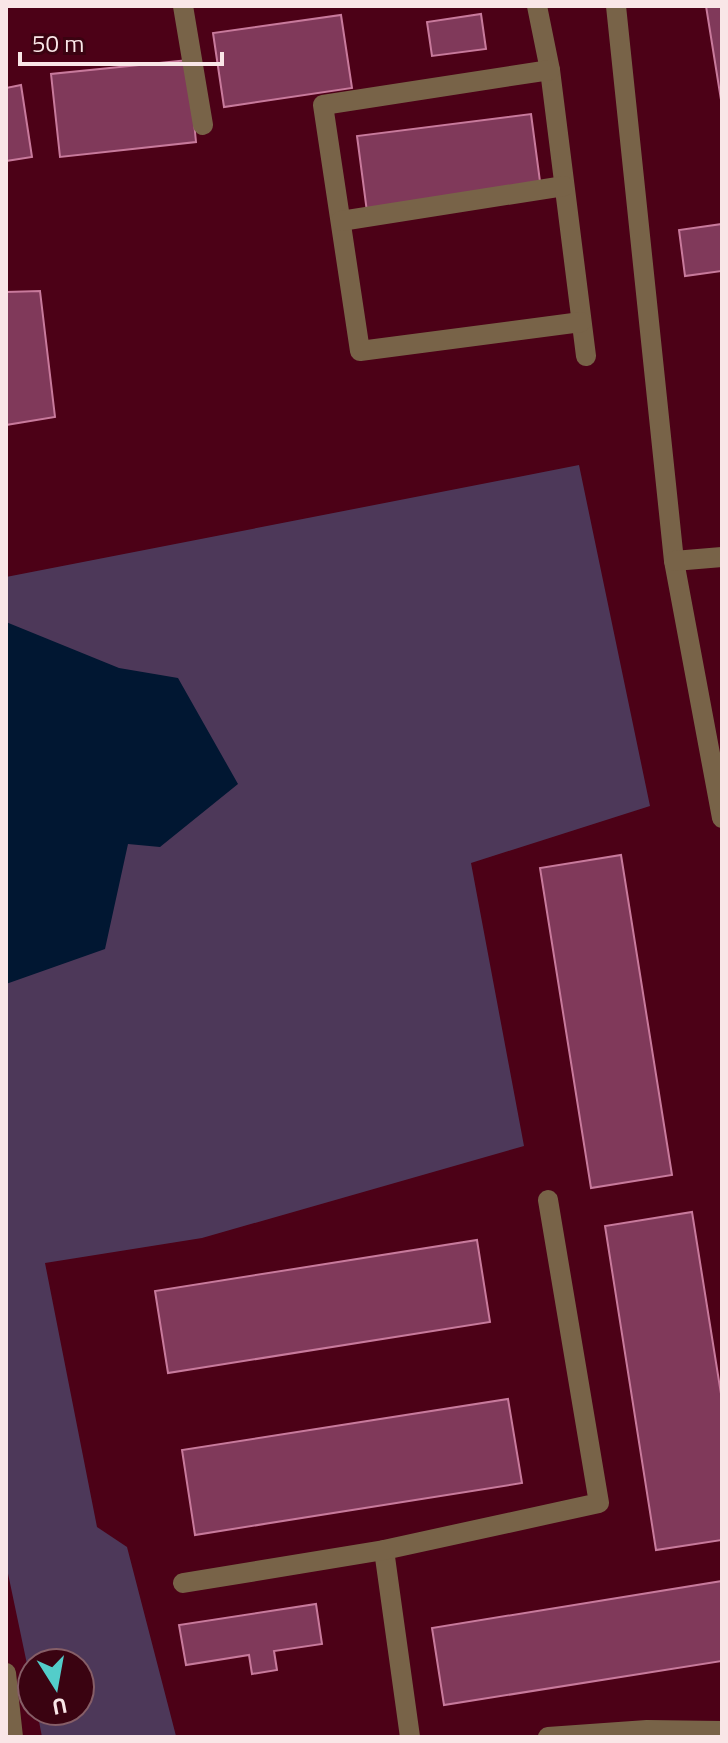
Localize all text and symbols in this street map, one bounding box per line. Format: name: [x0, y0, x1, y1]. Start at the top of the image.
scale bar: [20, 16, 222, 66]
text: 50 m: [32, 25, 84, 61]
north arrow: [16, 1647, 96, 1727]
text: U: [50, 1689, 70, 1725]

